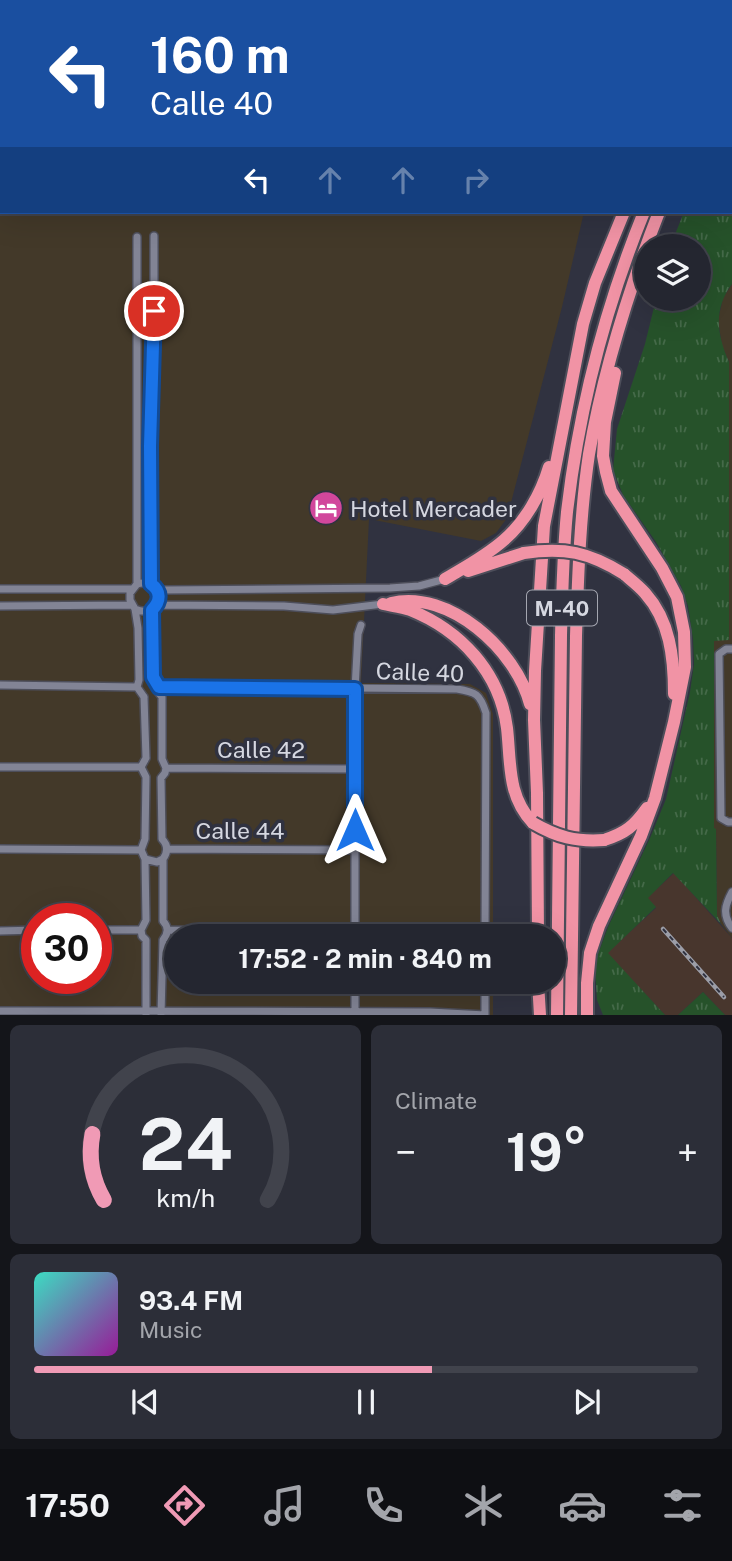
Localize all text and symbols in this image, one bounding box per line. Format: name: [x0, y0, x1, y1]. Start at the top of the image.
text: 160 m: [150, 26, 290, 84]
icon: left: [35, 28, 126, 119]
text: Calle 40: [150, 85, 273, 122]
icon: left: [238, 161, 276, 199]
icon: ahead: [311, 161, 349, 199]
icon: ahead: [384, 161, 422, 199]
icon: right: [457, 161, 495, 199]
map controls: [634, 234, 711, 311]
button: layers: [634, 234, 711, 311]
pin: [124, 281, 184, 341]
icon: arrive: [135, 292, 173, 330]
hotel icon: Hotel Mercader: [307, 489, 345, 527]
place label: Hotel Mercader: [350, 495, 517, 522]
road number: M-40: [527, 590, 597, 626]
street label: Calle 40: [375, 657, 465, 687]
street label: Calle 42: [217, 736, 305, 763]
position arrow: [318, 793, 392, 867]
street label: Calle 44: [196, 817, 284, 844]
speed limit sign: 30: [21, 903, 112, 994]
text: 17:52 · 2 min · 840 m: [238, 943, 492, 974]
text: Climate: [395, 1087, 477, 1114]
text: 24: [139, 1102, 232, 1187]
text: 19°: [506, 1122, 587, 1183]
text: −: [395, 1130, 416, 1175]
text: +: [677, 1130, 698, 1175]
text: km/h: [156, 1183, 215, 1213]
text: 93.4 FM: [139, 1285, 243, 1316]
text: Music: [139, 1316, 203, 1343]
icon: previous: [126, 1383, 164, 1421]
icon: pause: [347, 1383, 385, 1421]
icon: next: [568, 1383, 606, 1421]
icon: directions: [160, 1481, 209, 1530]
icon: music: [260, 1481, 309, 1530]
icon: phone: [359, 1481, 408, 1530]
icon: climate: [459, 1481, 508, 1530]
icon: car: [558, 1481, 607, 1530]
icon: filters: [658, 1481, 707, 1530]
text: 17:50: [25, 1487, 110, 1524]

